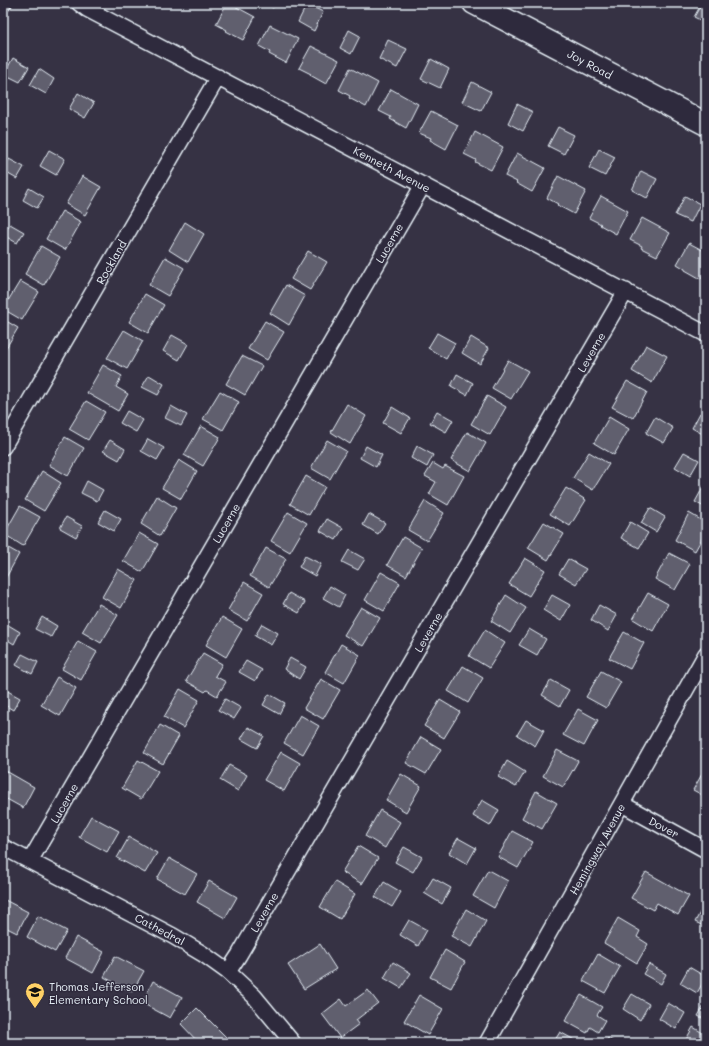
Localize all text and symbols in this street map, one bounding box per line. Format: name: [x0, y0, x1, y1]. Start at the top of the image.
street label: Joy Road: [565, 46, 615, 82]
street label: Kenneth Avenue: [351, 142, 433, 196]
street label: Lucerne: [372, 220, 406, 266]
street label: Rockland: [92, 237, 130, 287]
street label: Leverne: [574, 329, 609, 375]
street label: Lucerne: [209, 500, 243, 546]
street label: Leverne: [411, 609, 446, 655]
street label: Lucerne: [47, 780, 81, 826]
street label: Hemingway Avenue: [566, 801, 628, 897]
street label: Dover: [646, 813, 682, 841]
street label: Leverne: [247, 889, 282, 935]
street label: Cathedral: [132, 910, 188, 948]
place label: Thomas Jefferson Elementary School: [49, 979, 148, 1007]
school or university icon: Thomas Jefferson Elementary School: [24, 981, 46, 1009]

